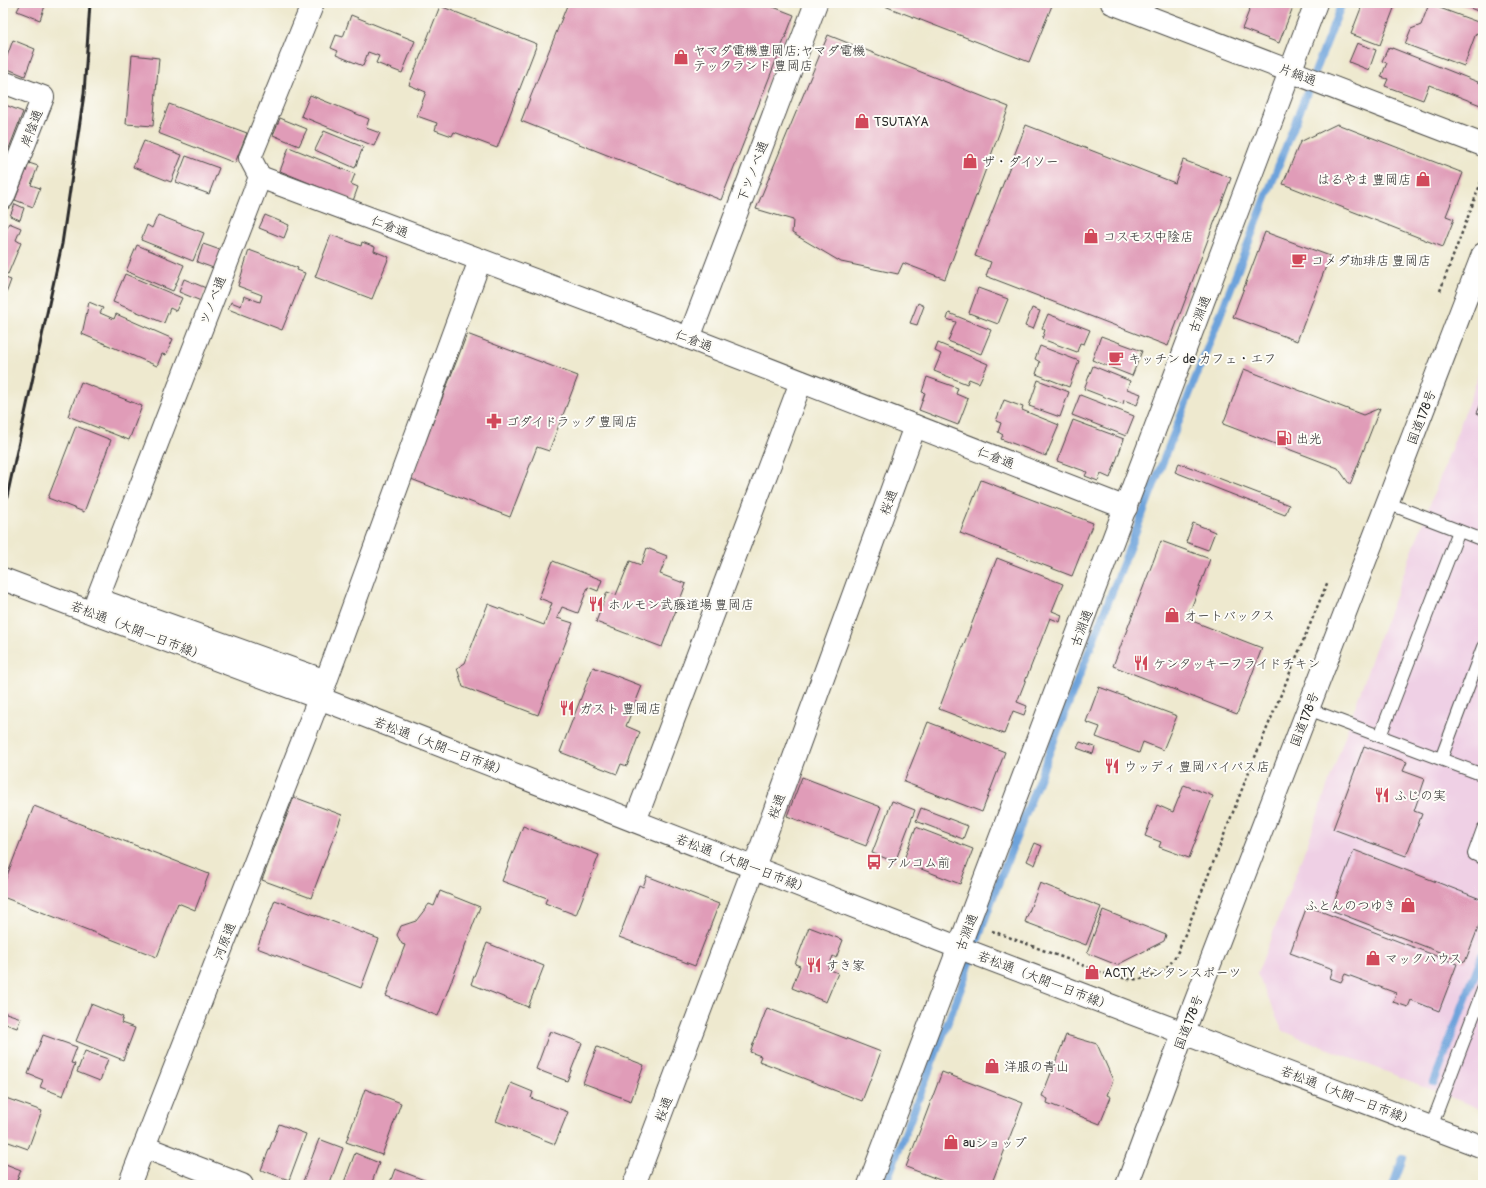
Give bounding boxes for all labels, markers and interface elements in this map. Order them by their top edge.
place label: ヤマダ電機豊岡店;ヤマダ電機 テックランド 豊岡店 [693,43,866,74]
shop icon: ヤマダ電機豊岡店;ヤマダ電機 テックランド 豊岡店 [672,48,690,66]
street label: 片鍋通 [1277,60,1319,89]
street label: 岸陰通 [17,107,46,149]
shop icon: TSUTAYA [853,112,871,130]
place label: TSUTAYA [874,114,929,130]
street label: 下ツノベ通 [734,139,772,204]
shop icon: ザ・ダイソー [961,152,979,170]
place label: ザ・ダイソー [982,154,1059,170]
shop icon: はるやま 豊岡店 [1414,170,1432,188]
place label: はるやま 豊岡店 [1317,172,1411,188]
street label: 仁倉通 [369,212,411,241]
shop icon: コスモス中陰店 [1082,227,1100,245]
place label: コスモス中陰店 [1103,229,1193,245]
cafe icon: コメダ珈琲店 豊岡店 [1290,251,1308,269]
place label: コメダ珈琲店 豊岡店 [1311,253,1431,269]
street label: ツノベ通 [196,274,230,327]
street label: 古淵通 [1185,293,1214,335]
street label: 仁倉通 [673,326,715,355]
cafe icon: キッチン de カフェ・エフ [1107,349,1125,367]
place label: キッチン de カフェ・エフ [1128,351,1277,367]
street label: 国道178号 [1404,388,1440,447]
pharmacy icon: ゴダイドラッグ 豊岡店 [485,412,503,430]
place label: ゴダイドラッグ 豊岡店 [506,414,638,430]
fuel station icon: 出光 [1275,429,1293,447]
place label: 出光 [1296,431,1322,447]
street label: 仁倉通 [975,443,1017,472]
street label: 桜通 [877,487,901,517]
restaurant icon: ホルモン武藤道場 豊岡店 [587,595,605,613]
place label: ホルモン武藤道場 豊岡店 [608,597,754,613]
street label: 若松通（大開一日市線） [68,598,207,664]
shop icon: オートバックス [1163,606,1181,624]
street label: 古淵通 [1067,607,1096,649]
place label: オートバックス [1184,608,1275,624]
restaurant icon: ケンタッキーフライドチキン [1132,654,1150,672]
place label: ケンタッキーフライドチキン [1153,656,1320,672]
street label: 国道178号 [1287,690,1323,749]
restaurant icon: ガスト 豊岡店 [558,699,576,717]
place label: ガスト 豊岡店 [579,701,661,717]
street label: 若松通（大開一日市線） [371,714,510,780]
restaurant icon: ウッディ 豊岡バイパス店 [1103,757,1121,775]
place label: ウッディ 豊岡バイパス店 [1124,759,1270,775]
restaurant icon: ふじの実 [1373,786,1391,804]
place label: ふじの実 [1394,788,1446,804]
street label: 桜通 [765,791,789,821]
street label: 若松通（大開一日市線） [673,831,812,897]
bus stop icon: アルコム前 [865,853,883,871]
place label: アルコム前 [886,855,950,871]
shop icon: ふとんのつゆき [1399,896,1417,914]
place label: ふとんのつゆき [1305,898,1396,914]
street label: 古淵通 [952,911,981,953]
street label: 河原通 [210,920,239,962]
street label: 若松通（大開一日市線） [975,948,1114,1014]
shop icon: マックハウス [1364,949,1382,967]
place label: マックハウス [1385,951,1462,967]
restaurant icon: すき家 [805,956,823,974]
place label: すき家 [826,958,865,974]
shop icon: ACTY ゼンタンスポーツ [1083,963,1101,981]
place label: ACTY ゼンタンスポーツ [1104,965,1241,981]
street label: 国道178号 [1171,993,1207,1052]
shop icon: 洋服の青山 [983,1057,1001,1075]
place label: 洋服の青山 [1004,1059,1069,1075]
street label: 若松通（大開一日市線） [1278,1063,1417,1129]
street label: 桜通 [652,1094,676,1124]
shop icon: auショップ [942,1133,960,1151]
place label: auショップ [963,1135,1027,1151]

